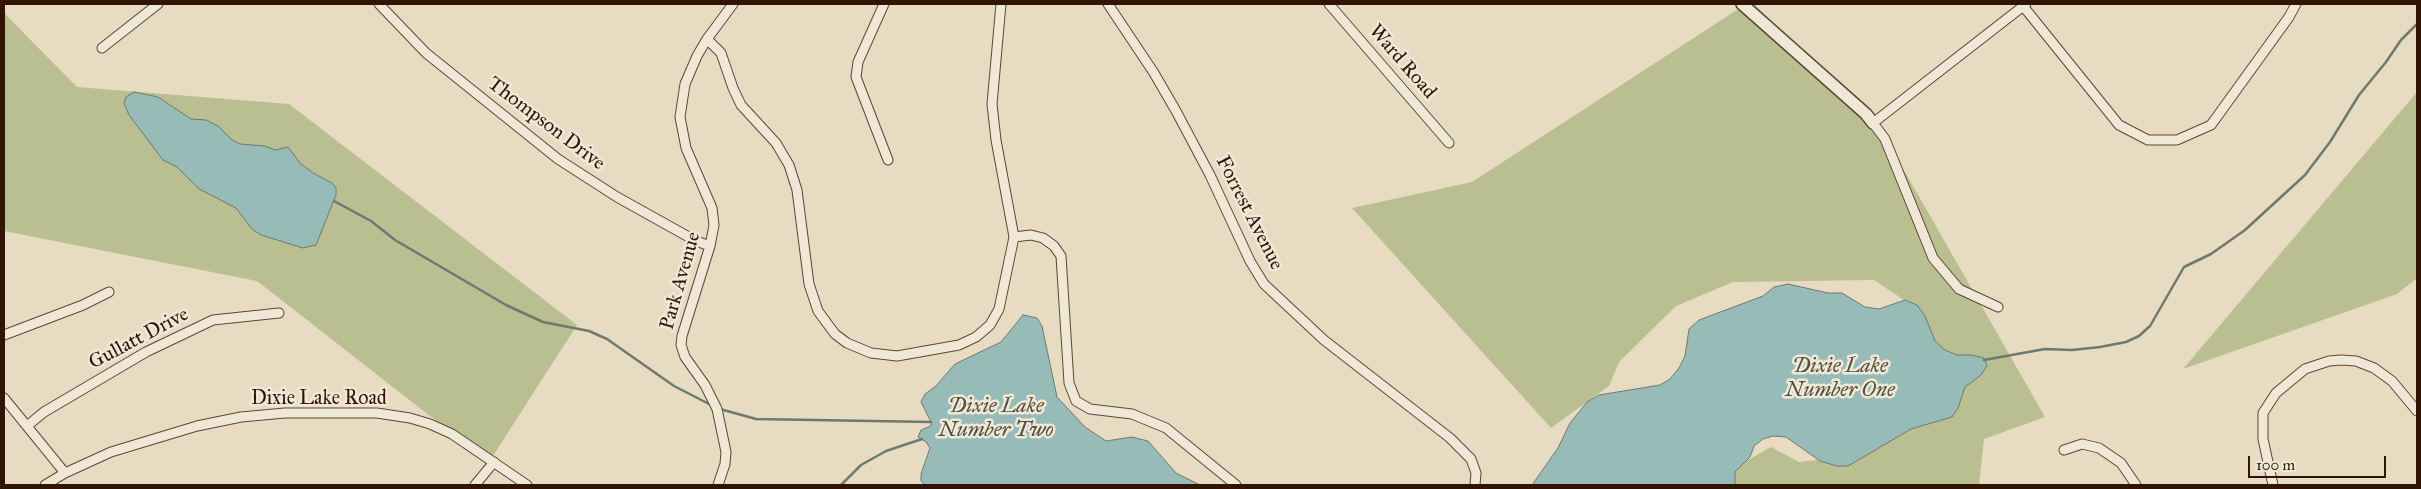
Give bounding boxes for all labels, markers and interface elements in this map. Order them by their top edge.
street label: Ward Road [1363,20,1441,104]
street label: Thompson Drive [483,72,609,176]
street label: Forrest Avenue [1210,152,1288,274]
street label: Park Avenue [656,229,706,333]
street label: Gullatt Drive [85,303,193,375]
water label: Dixie Lake Number One [1785,354,1895,404]
street label: Dixie Lake Road [251,387,387,411]
water label: Dixie Lake Number Two [938,394,1054,444]
scale bar [2251,446,2388,478]
text: 100 m [2256,456,2295,474]

